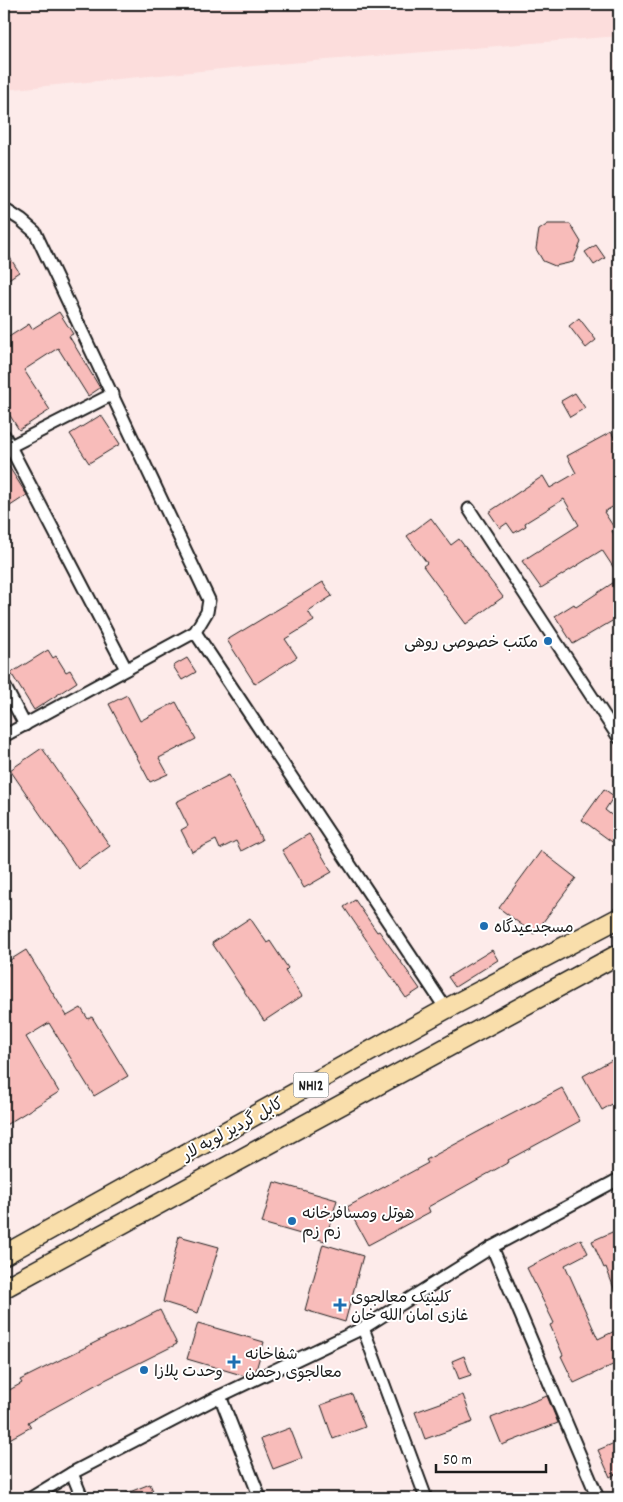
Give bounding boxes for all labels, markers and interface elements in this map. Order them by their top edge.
place label: مکتب خصوصی روهی [404,632,538,655]
marker: مکتب خصوصی روهی [542,635,554,647]
place label: مسجدعیدگاه [494,917,574,940]
marker: مسجدعیدگاه [478,920,490,932]
road number: NH12 [294,1072,328,1098]
street label: کابل گردیز لویه لار [177,1093,288,1168]
place label: هوتل ومسافرخانه زم زم [302,1203,415,1244]
marker: هوتل ومسافرخانه زم زم [286,1215,298,1227]
place label: کلینیک معالجوی غازی امان الله خان [351,1287,469,1328]
marker: کلینیک معالجوی غازی امان الله خان [333,1298,347,1312]
place label: شفاخانه معالجوی رحمن [245,1344,342,1385]
marker: شفاخانه معالجوی رحمن [227,1355,241,1369]
place label: وحدت پلازا [154,1361,223,1384]
marker: وحدت پلازا [138,1364,150,1376]
scale bar [436,1442,546,1474]
text: 50 m [443,1450,472,1472]

